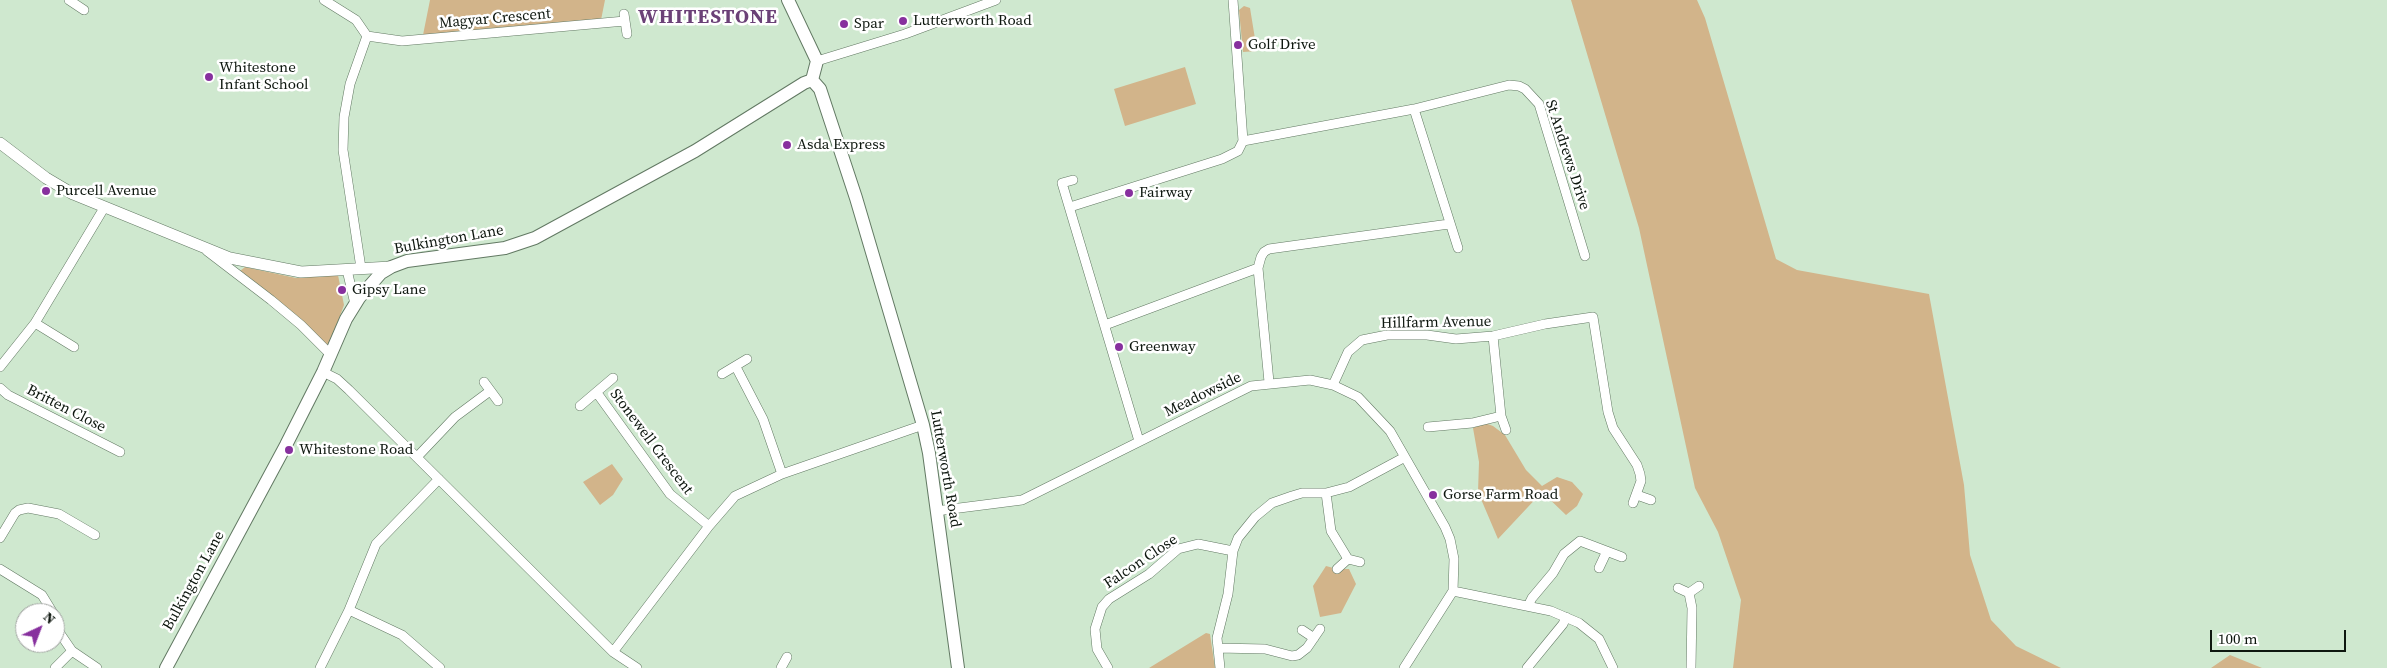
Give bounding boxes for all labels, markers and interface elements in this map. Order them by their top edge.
street label: Magyar Crescent [438,5,552,33]
district label: WHITESTONE [637,6,779,30]
place label: Lutterworth Road [913,12,1032,30]
place label: Spar [854,15,884,33]
marker: Lutterworth Road [897,15,909,27]
marker: Spar [838,18,850,30]
place label: Golf Drive [1248,36,1316,54]
marker: Golf Drive [1232,39,1244,51]
place label: Whitestone Infant School [219,59,309,94]
marker: Whitestone Infant School [203,71,215,83]
street label: St Andrews Drive [1541,98,1593,212]
place label: Asda Express [797,136,885,154]
marker: Asda Express [781,139,793,151]
place label: Purcell Avenue [56,182,156,200]
place label: Fairway [1139,184,1192,202]
marker: Purcell Avenue [40,185,52,197]
marker: Fairway [1123,187,1135,199]
street label: Bulkington Lane [393,222,505,258]
place label: Gipsy Lane [352,281,426,299]
marker: Gipsy Lane [336,284,348,296]
street label: Hillfarm Avenue [1381,313,1491,333]
place label: Greenway [1129,338,1196,356]
marker: Greenway [1113,341,1125,353]
street label: Meadowside [1162,369,1244,421]
street label: Britten Close [23,381,109,437]
street label: Stonewell Crescent [606,386,696,498]
street label: Lutterworth Road [926,409,964,529]
place label: Whitestone Road [299,441,413,459]
marker: Whitestone Road [283,444,295,456]
place label: Gorse Farm Road [1443,486,1558,504]
marker: Gorse Farm Road [1427,489,1439,501]
street label: Bulkington Lane [159,528,229,634]
street label: Falcon Close [1101,531,1181,593]
north arrow [15,603,65,653]
text: N [39,607,60,629]
scale bar [2212,620,2348,652]
text: 100 m [2218,628,2258,649]

